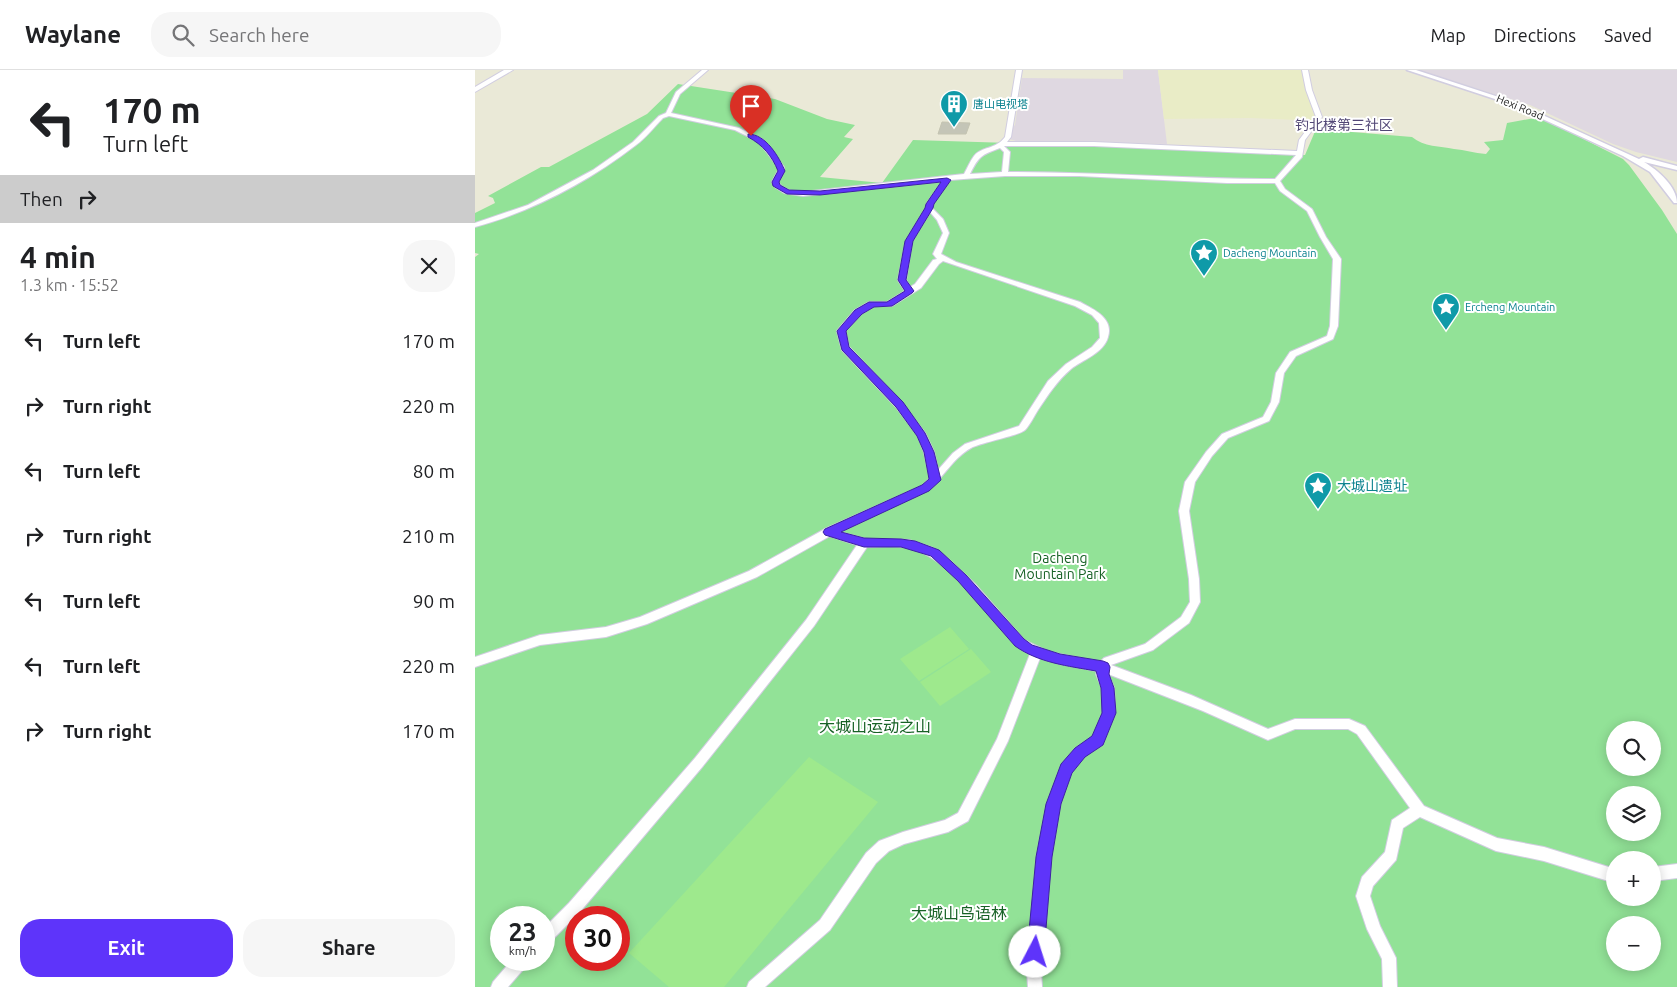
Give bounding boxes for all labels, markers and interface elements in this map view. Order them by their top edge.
search box [151,12,501,57]
text: Waylane [25,21,121,48]
icon: search [169,21,197,49]
text: Search here [209,24,309,46]
text: Map [1430,25,1466,45]
text: Directions [1494,25,1576,45]
text: Saved [1604,25,1652,45]
pin [730,85,772,136]
building icon: 唐山电视塔 [939,89,969,128]
icon: left [20,90,85,155]
text: 170 m [103,90,201,130]
icon: arrive [737,92,765,120]
street label: Hexi Road [1495,92,1545,122]
place label: 唐山电视塔 [973,98,1028,110]
district label: 钓北楼第三社区 [1295,117,1393,133]
text: Turn left [103,131,188,156]
icon: right [73,185,101,213]
text: Then [20,188,63,210]
place icon: Dacheng Mountain [1189,238,1219,277]
text: 4 min [20,240,96,274]
button: close [403,240,455,292]
place label: Dacheng Mountain [1223,247,1316,259]
text: 1.3 km · 15:52 [20,276,119,294]
place icon: Ercheng Mountain [1431,292,1461,331]
place label: Ercheng Mountain [1465,301,1555,313]
icon: left [20,327,48,355]
text: Turn left [63,330,141,352]
text: 170 m [402,330,455,352]
icon: right [20,392,48,420]
text: Turn right [63,395,151,417]
text: 220 m [402,395,455,417]
icon: left [20,457,48,485]
text: Turn left [63,460,141,482]
text: 80 m [413,460,455,482]
place icon: 大城山遗址 [1303,471,1333,510]
place label: 大城山遗址 [1337,478,1407,494]
icon: right [20,522,48,550]
text: Turn right [63,525,151,547]
text: 210 m [402,525,455,547]
park label: Dacheng Mountain Park [1014,550,1106,582]
icon: left [20,587,48,615]
text: Turn left [63,590,141,612]
text: 90 m [413,590,455,612]
icon: left [20,652,48,680]
text: Turn left [63,655,141,677]
text: 220 m [402,655,455,677]
icon: right [20,717,48,745]
park label: 大城山运动之山 [819,717,931,735]
text: Turn right [63,720,151,742]
text: 170 m [402,720,455,742]
map controls [1606,721,1661,971]
button: search [1606,721,1661,776]
button: layers [1606,786,1661,841]
button: + [1606,851,1661,906]
park label: 大城山鸟语林 [911,904,1007,922]
speed limit sign: 30 [565,906,630,971]
button: − [1606,916,1661,971]
text: 23 [508,918,537,946]
button: Exit [20,919,233,977]
button: Share [243,919,455,977]
position arrow [1008,925,1060,977]
text: km/h [509,944,536,957]

